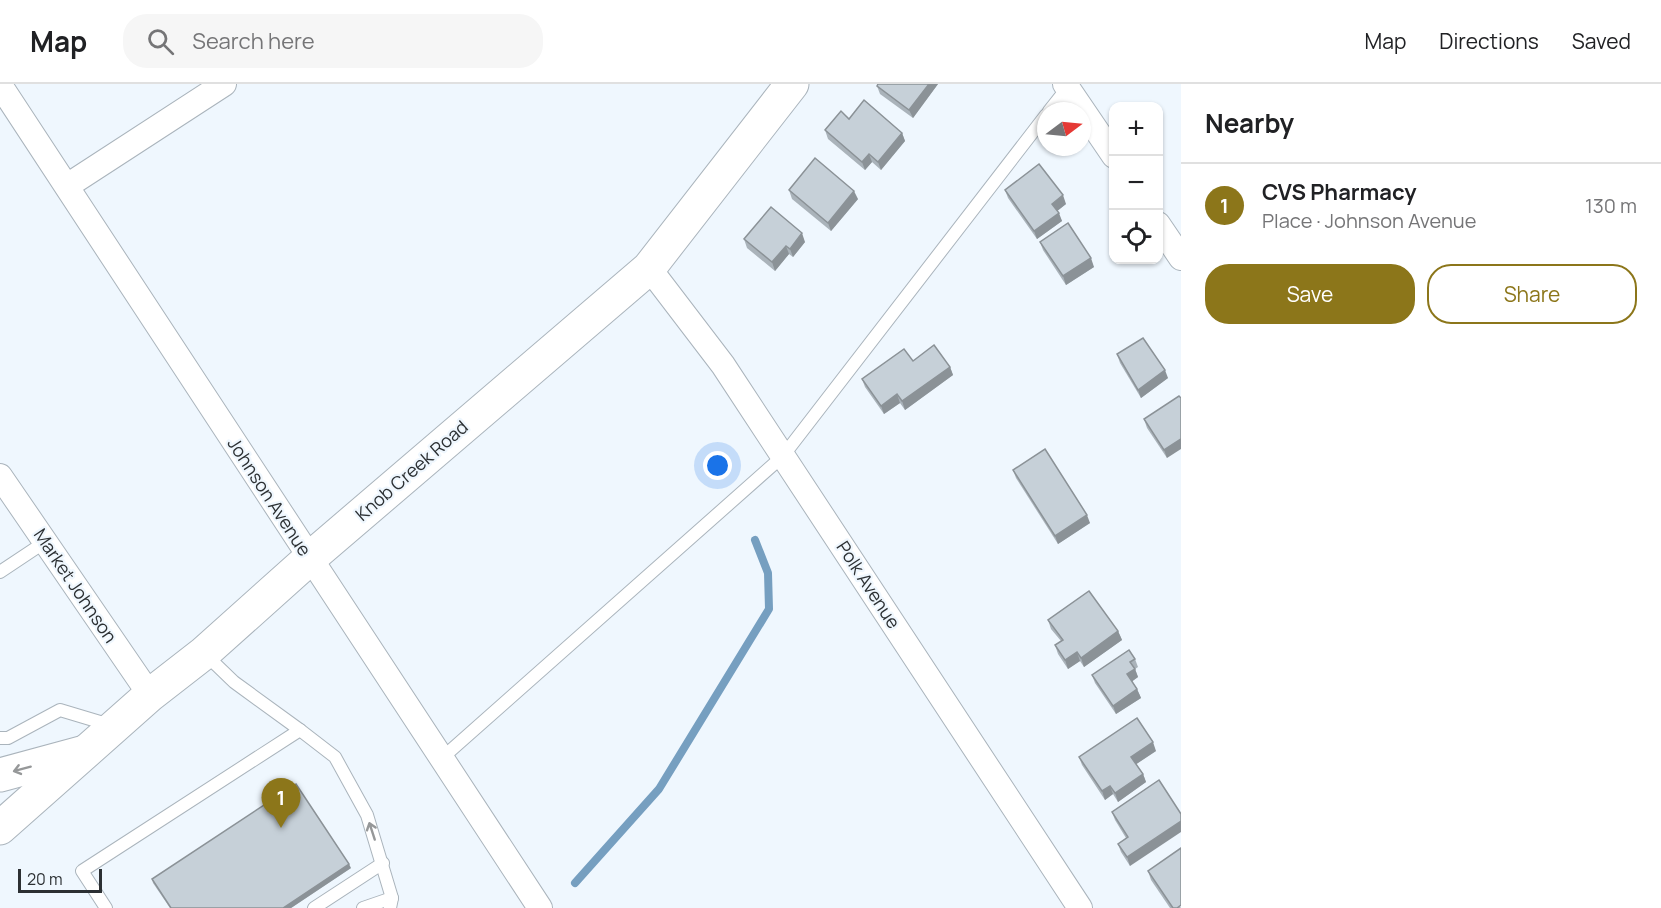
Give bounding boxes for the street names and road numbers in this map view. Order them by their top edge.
street label: Knob Creek Road [350,415,473,526]
street label: Johnson Avenue [223,433,317,560]
street label: Market Johnson [29,524,123,647]
street label: Polk Avenue [832,536,906,633]

